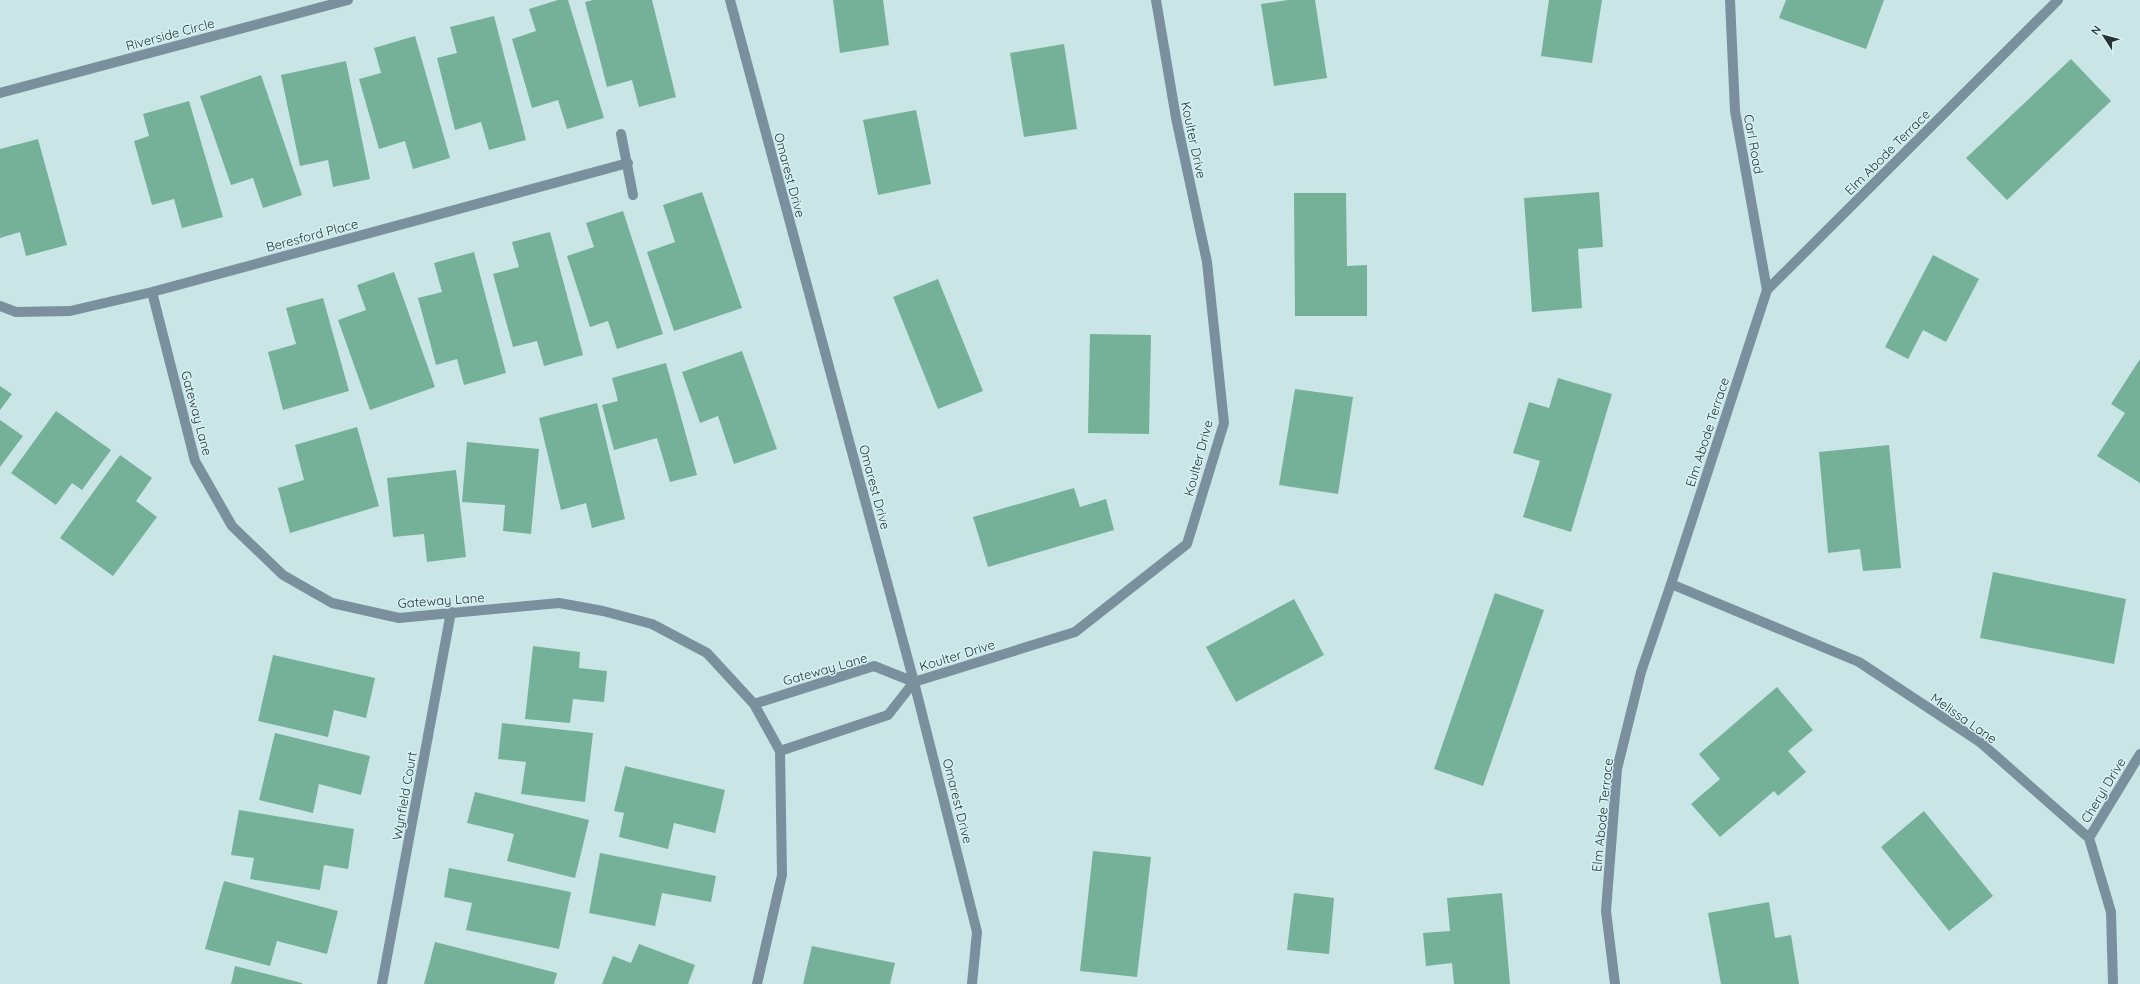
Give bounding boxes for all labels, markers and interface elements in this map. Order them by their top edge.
street label: Riverside Circle [124,14,216,54]
north arrow [2084,16,2124,56]
text: N [2088,23,2104,38]
street label: Koulter Drive [1178,100,1210,180]
street label: Elm Abode Terrace [1841,106,1933,198]
street label: Carl Road [1741,113,1767,175]
street label: Omarest Drive [771,131,809,219]
street label: Beresford Place [264,215,360,255]
street label: Gateway Lane [178,369,216,457]
street label: Elm Abode Terrace [1682,375,1732,489]
street label: Koulter Drive [1180,418,1216,498]
street label: Omarest Drive [856,443,894,531]
street label: Gateway Lane [397,589,485,611]
street label: Koulter Drive [917,636,997,674]
street label: Gateway Lane [781,649,869,689]
street label: Melissa Lane [1928,689,2000,747]
street label: Wynfield Court [388,750,420,842]
street label: Cheryl Drive [2077,754,2129,826]
street label: Omarest Drive [940,757,976,845]
street label: Elm Abode Terrace [1588,757,1616,873]

